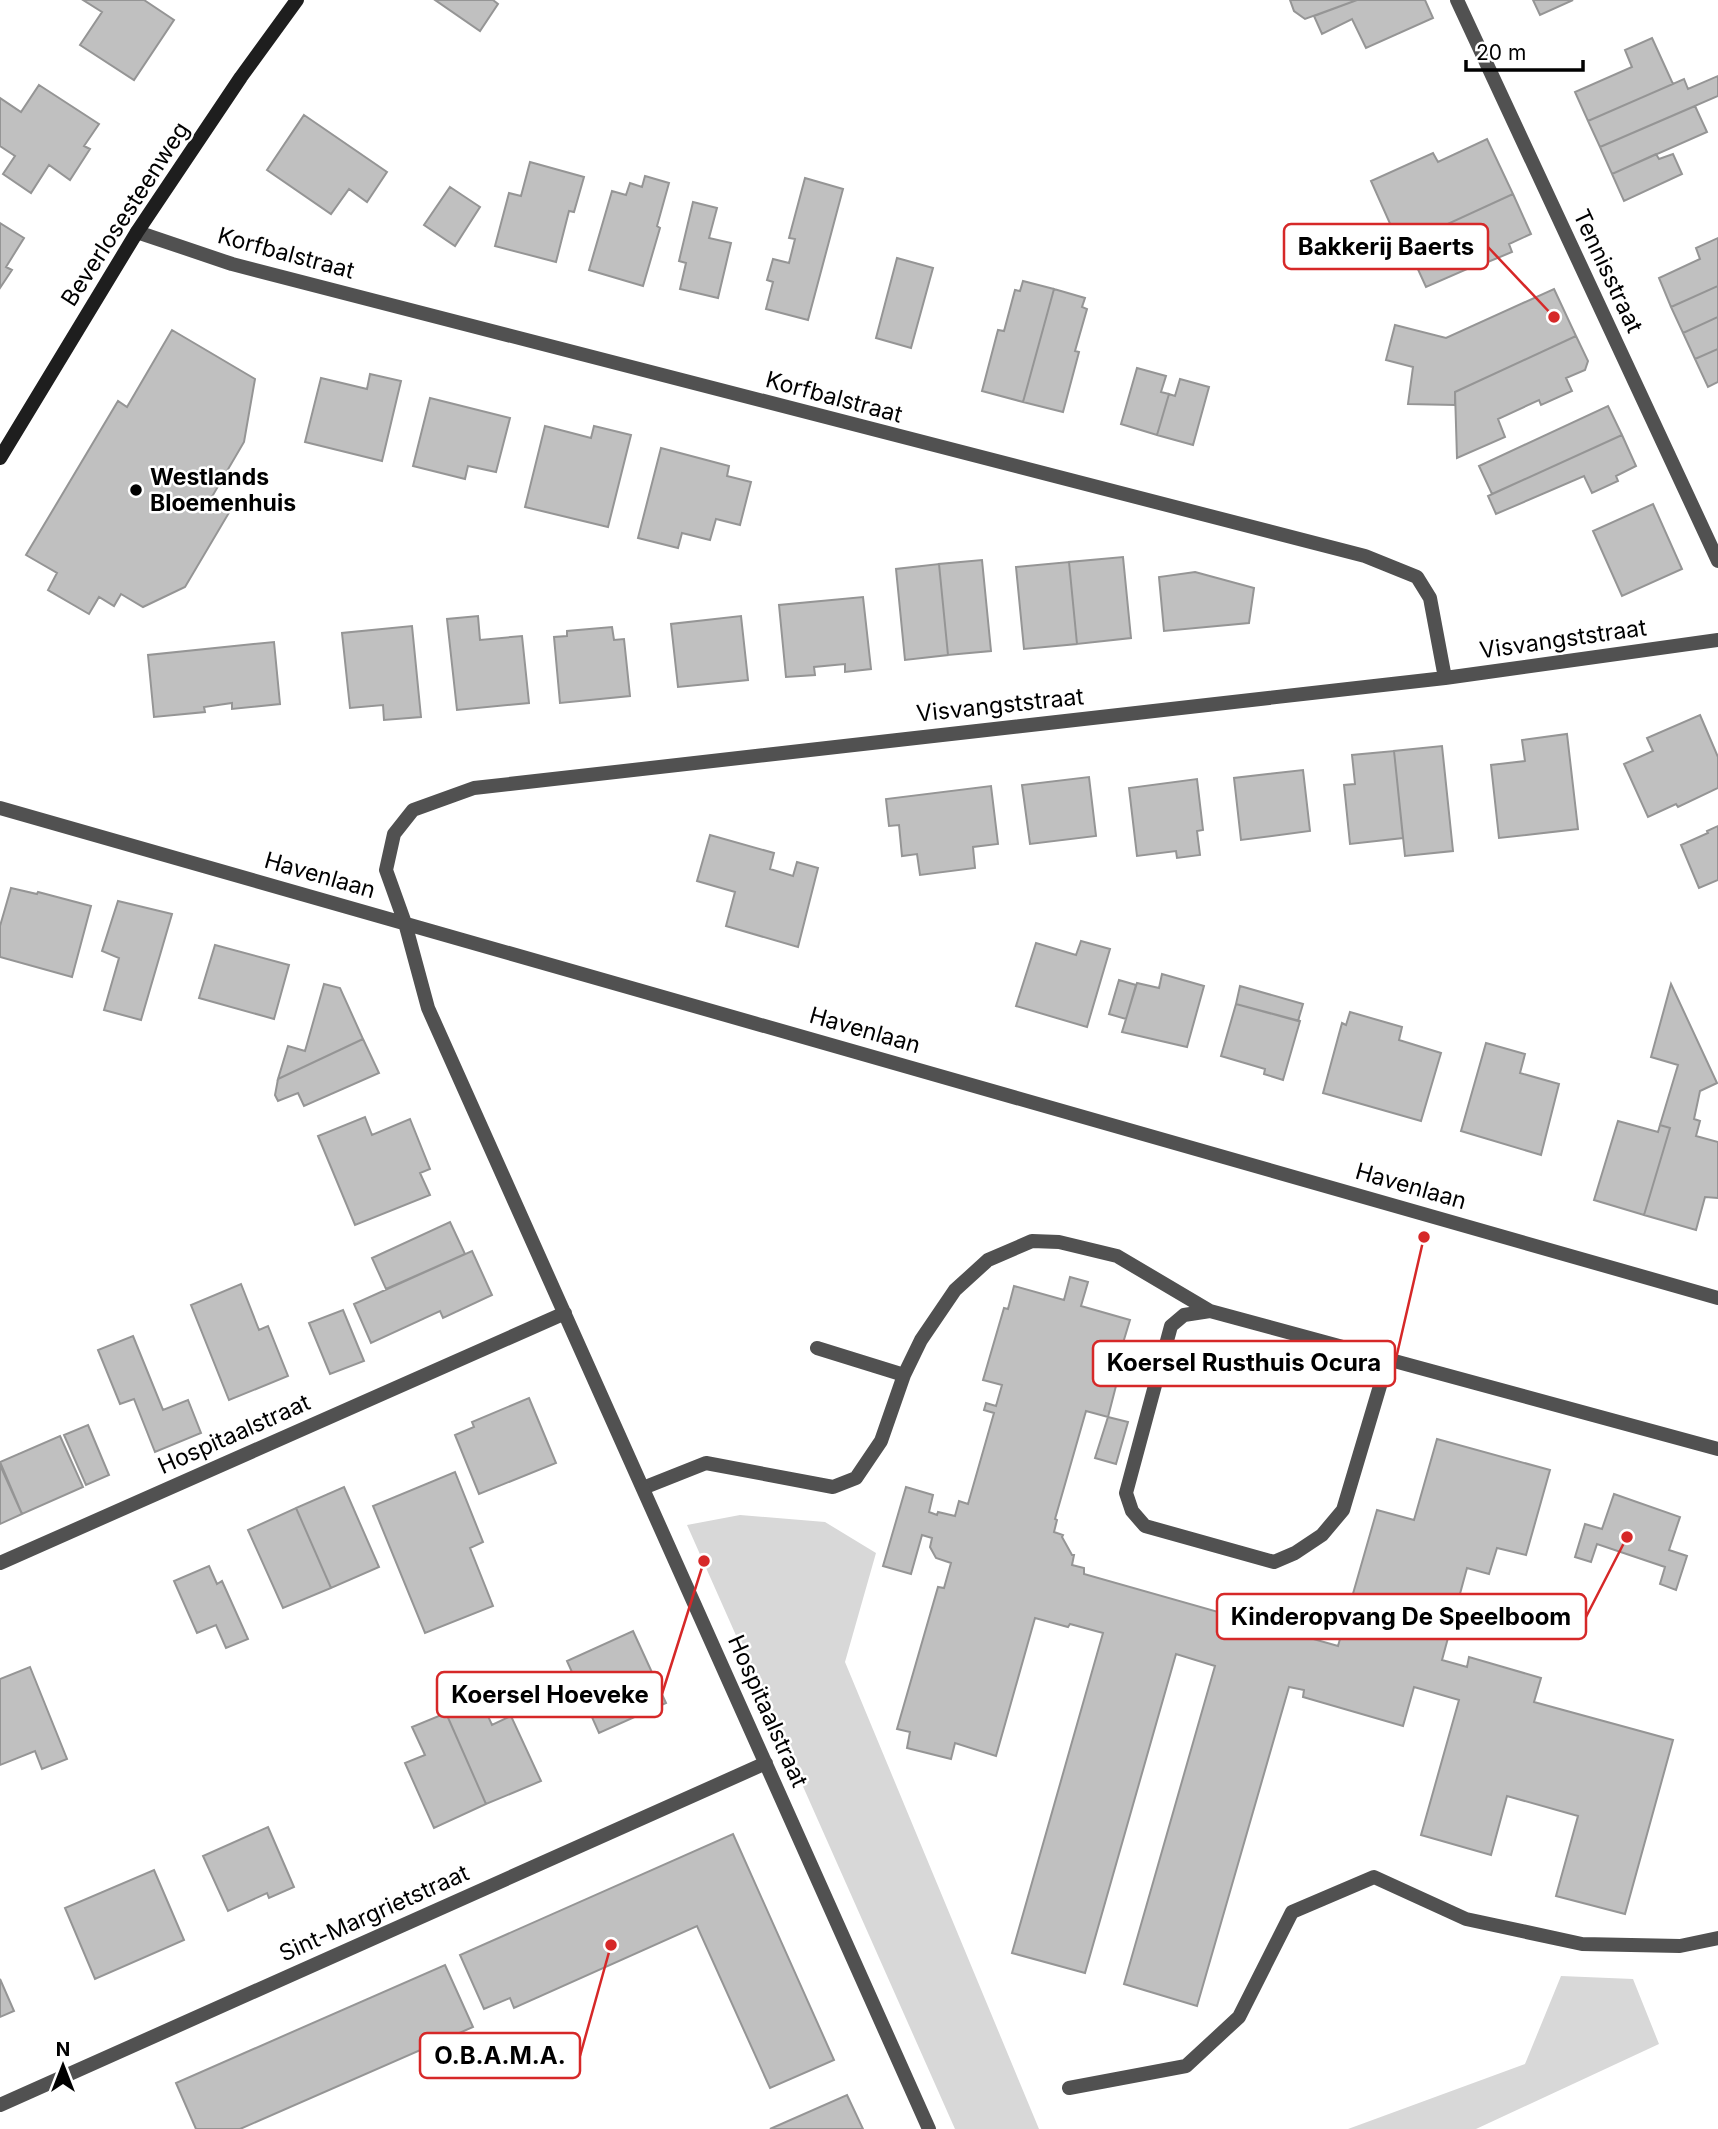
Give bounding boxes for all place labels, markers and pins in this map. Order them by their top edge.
callout: Bakkerij Baerts [1284,224,1488,269]
place label: Westlands Bloemenhuis [150,463,296,517]
marker: Westlands Bloemenhuis [128,482,144,498]
callout: Koersel Rusthuis Ocura [1093,1341,1395,1386]
callout: Kinderopvang De Speelboom [1217,1594,1586,1639]
callout: Koersel Hoeveke [437,1672,662,1717]
callout: O.B.A.M.A. [420,2033,580,2078]

